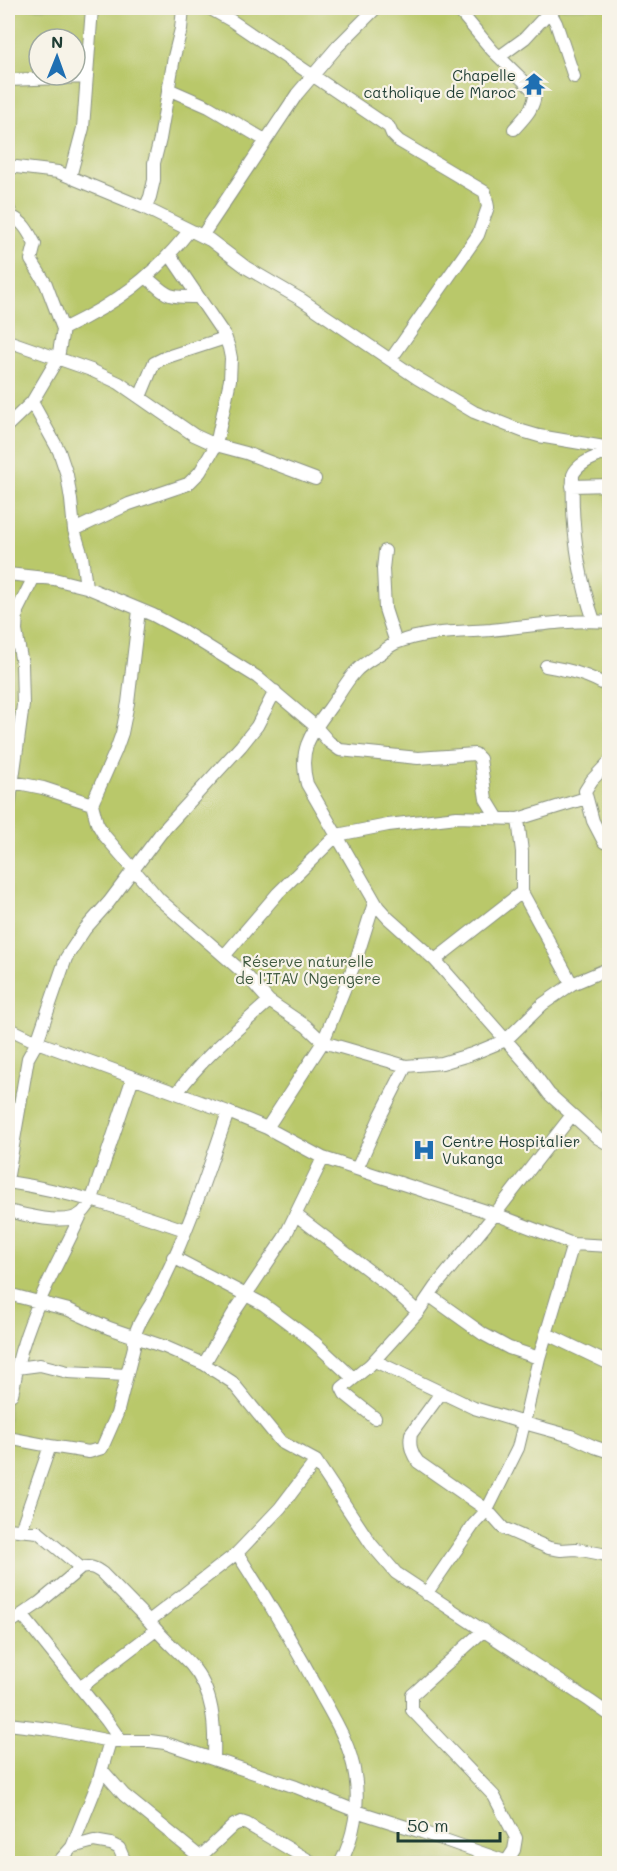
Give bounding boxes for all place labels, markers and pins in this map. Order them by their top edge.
place label: Chapelle catholique de Maroc [363,65,516,102]
temple icon: Chapelle catholique de Maroc [521,71,547,97]
place label: Centre Hospitalier Vukanga [442,1131,580,1168]
hospital icon: Centre Hospitalier Vukanga [411,1137,437,1163]

